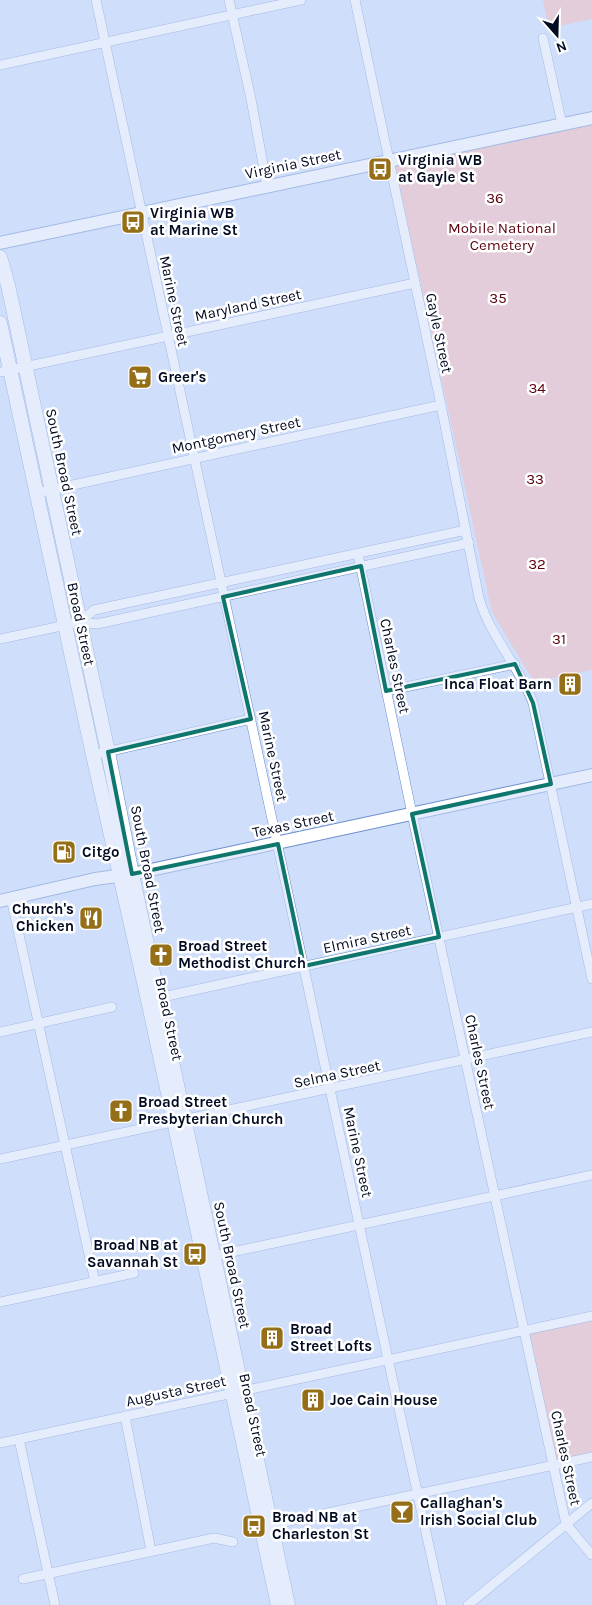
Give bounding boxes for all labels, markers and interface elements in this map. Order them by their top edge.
north arrow [532,10,582,60]
text: N [554,37,569,56]
street label: Virginia Street [243,145,343,183]
place label: Virginia WB at Gayle St [398,151,482,186]
bus stop icon: Virginia WB at Gayle St [367,156,393,182]
park label: 36 [486,189,504,207]
place label: Virginia WB at Marine St [150,204,238,239]
bus stop icon: Virginia WB at Marine St [120,209,146,235]
park label: Mobile National Cemetery [448,219,556,254]
street label: Marine Street [156,254,192,348]
street label: Maryland Street [193,285,303,325]
park label: 35 [489,289,507,307]
street label: Gayle Street [422,291,456,375]
supermarket icon: Greer's [127,364,153,390]
place label: Greer's [158,368,207,386]
park label: 34 [528,379,546,397]
street label: South Broad Street [42,407,86,538]
street label: Montgomery Street [170,412,302,457]
park label: 33 [526,470,544,488]
park label: 32 [528,555,546,573]
street label: Broad Street [63,581,99,668]
street label: Charles Street [376,617,414,715]
park label: 31 [552,630,566,648]
building icon: Inca Float Barn [557,671,583,697]
place label: Inca Float Barn [444,675,552,693]
street label: Marine Street [255,709,291,803]
street label: South Broad Street [127,804,169,935]
street label: Texas Street [251,807,336,841]
fuel station icon: Citgo [51,839,77,865]
place label: Citgo [82,843,120,861]
place label: Church's Chicken [12,900,74,935]
restaurant icon: Church's Chicken [78,905,104,931]
street label: Elmira Street [321,921,413,957]
place label: Broad Street Methodist Church [178,937,306,972]
church icon: Broad Street Methodist Church [148,942,174,968]
street label: Broad Street [151,976,187,1063]
street label: Charles Street [461,1013,499,1111]
street label: Selma Street [292,1056,382,1092]
place label: Broad Street Presbyterian Church [138,1093,283,1128]
church icon: Broad Street Presbyterian Church [108,1098,134,1124]
street label: Marine Street [340,1105,376,1199]
street label: South Broad Street [210,1200,254,1331]
place label: Broad NB at Savannah St [87,1236,178,1271]
bus stop icon: Broad NB at Savannah St [182,1241,208,1267]
place label: Broad Street Lofts [290,1320,372,1355]
building icon: Broad Street Lofts [259,1325,285,1351]
street label: Augusta Street [124,1372,228,1410]
street label: Broad Street [235,1372,271,1459]
building icon: Joe Cain House [300,1387,326,1413]
place label: Joe Cain House [330,1391,438,1409]
street label: Charles Street [547,1409,585,1507]
place label: Callaghan's Irish Social Club [420,1494,537,1529]
bar icon: Callaghan's Irish Social Club [389,1499,415,1525]
place label: Broad NB at Charleston St [272,1508,369,1543]
bus stop icon: Broad NB at Charleston St [241,1513,267,1539]

